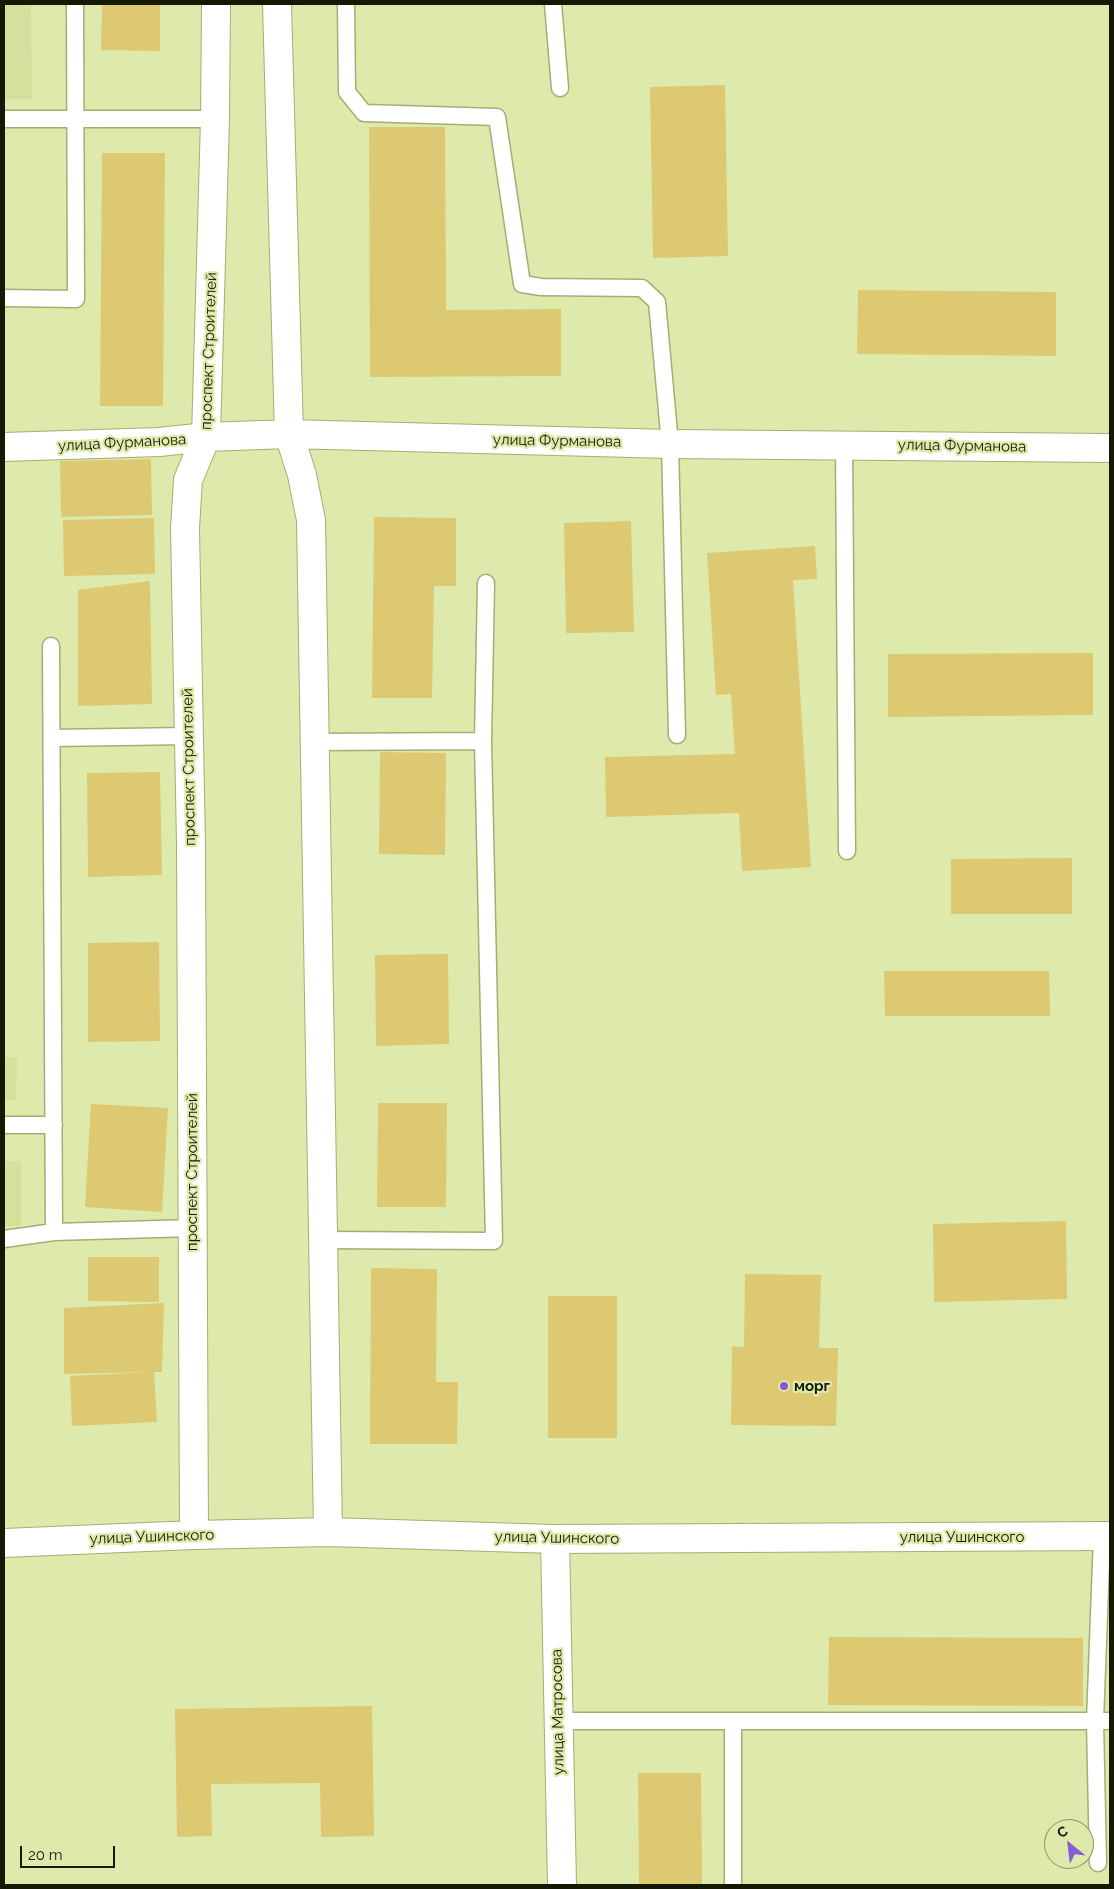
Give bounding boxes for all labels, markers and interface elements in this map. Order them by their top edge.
street label: проспект Строителей [197,272,221,430]
street label: улица Фурманова [57,431,187,455]
street label: улица Фурманова [493,431,621,451]
street label: улица Фурманова [898,436,1026,456]
street label: проспект Строителей [179,688,199,846]
street label: проспект Строителей [183,1093,201,1251]
place label: морг [794,1377,830,1395]
marker: морг [778,1380,790,1392]
street label: улица Ушинского [89,1526,215,1548]
street label: улица Ушинского [495,1528,619,1548]
street label: улица Ушинского [900,1528,1024,1546]
street label: улица Матросова [548,1649,568,1775]
north arrow [1044,1819,1094,1869]
text: С [1054,1822,1070,1841]
scale bar [22,1836,118,1868]
text: 20 m [28,1846,63,1864]

